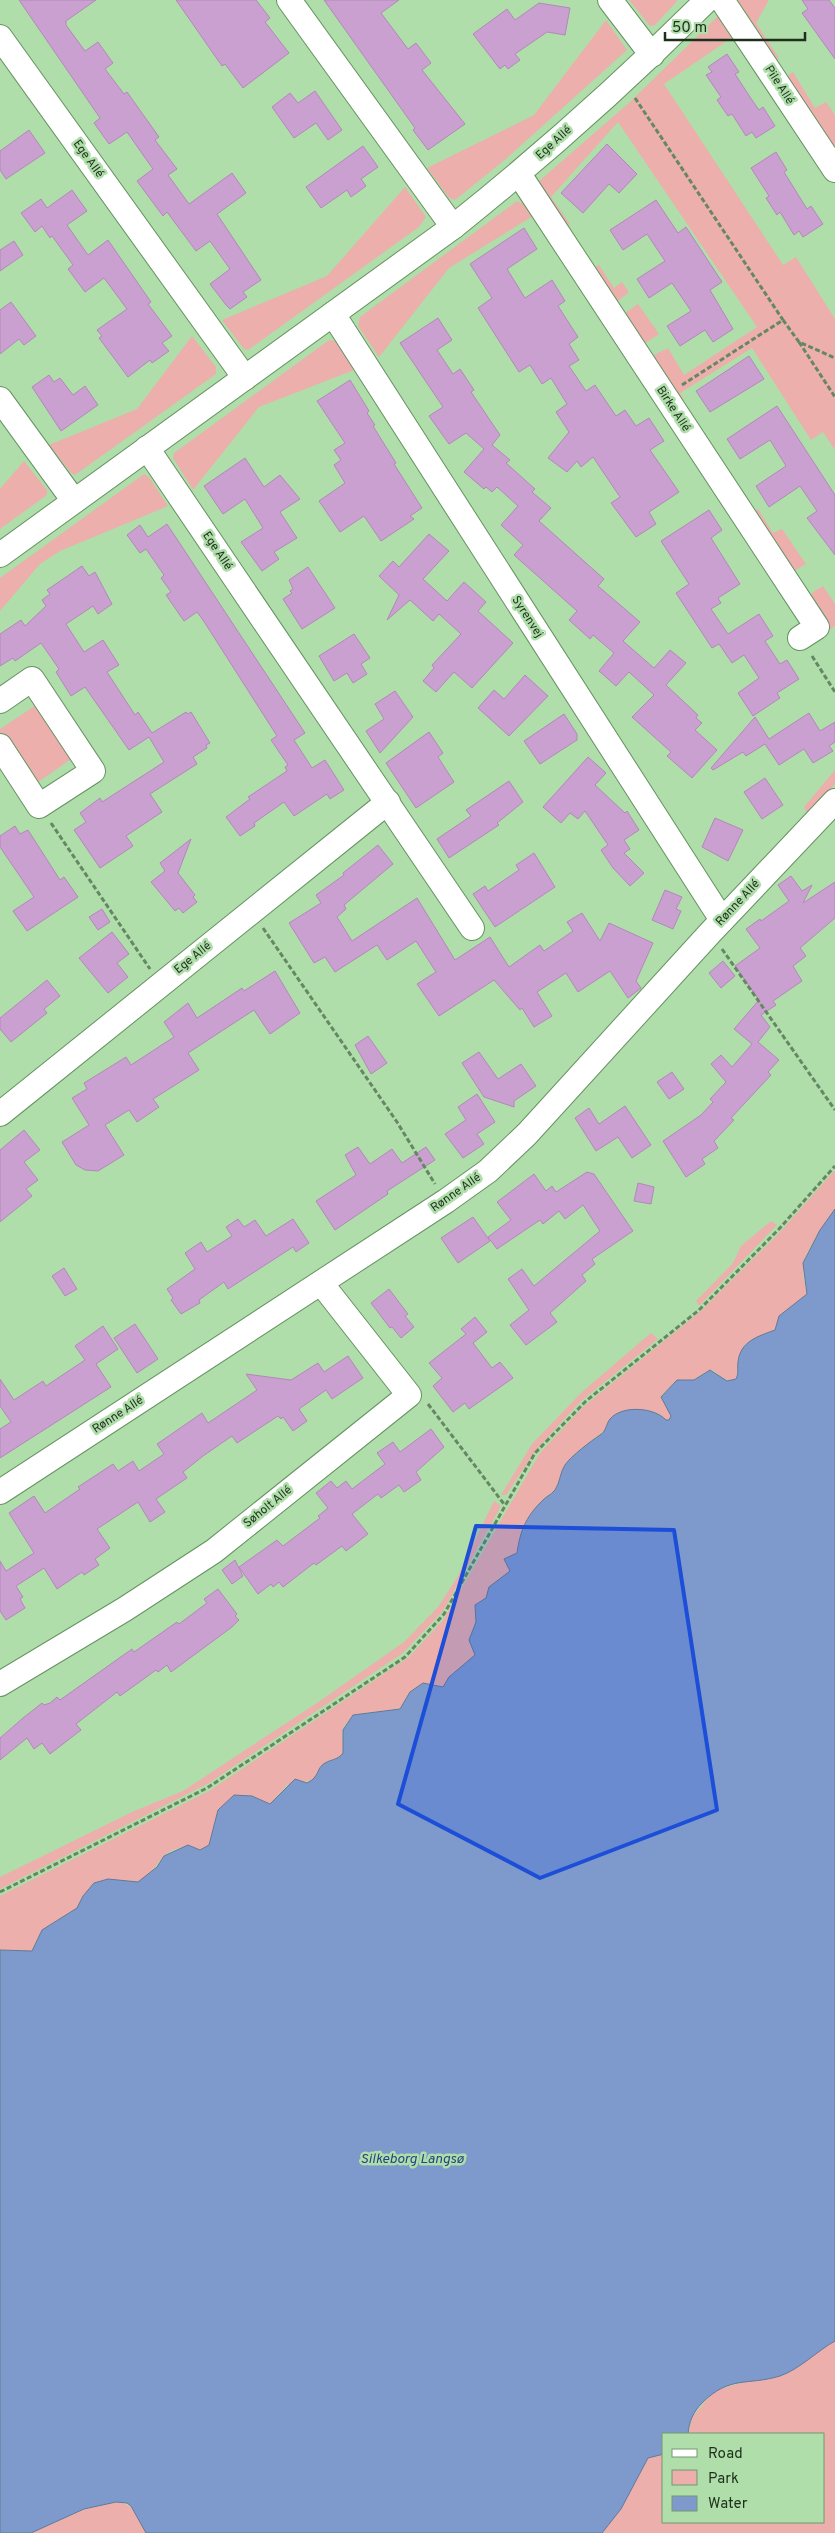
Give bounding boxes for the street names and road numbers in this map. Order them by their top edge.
street label: Pile Allé [760,62,798,108]
street label: Ege Allé [533,123,575,163]
street label: Ege Allé [69,137,107,181]
street label: Birke Allé [652,383,694,435]
street label: Ege Allé [198,529,236,573]
street label: Syrenvej [508,593,546,641]
street label: Rønne Allé [712,876,764,930]
street label: Ege Allé [171,938,215,978]
street label: Rønne Allé [428,1170,484,1216]
street label: Rønne Allé [89,1393,147,1437]
street label: Søholt Allé [240,1482,296,1532]

